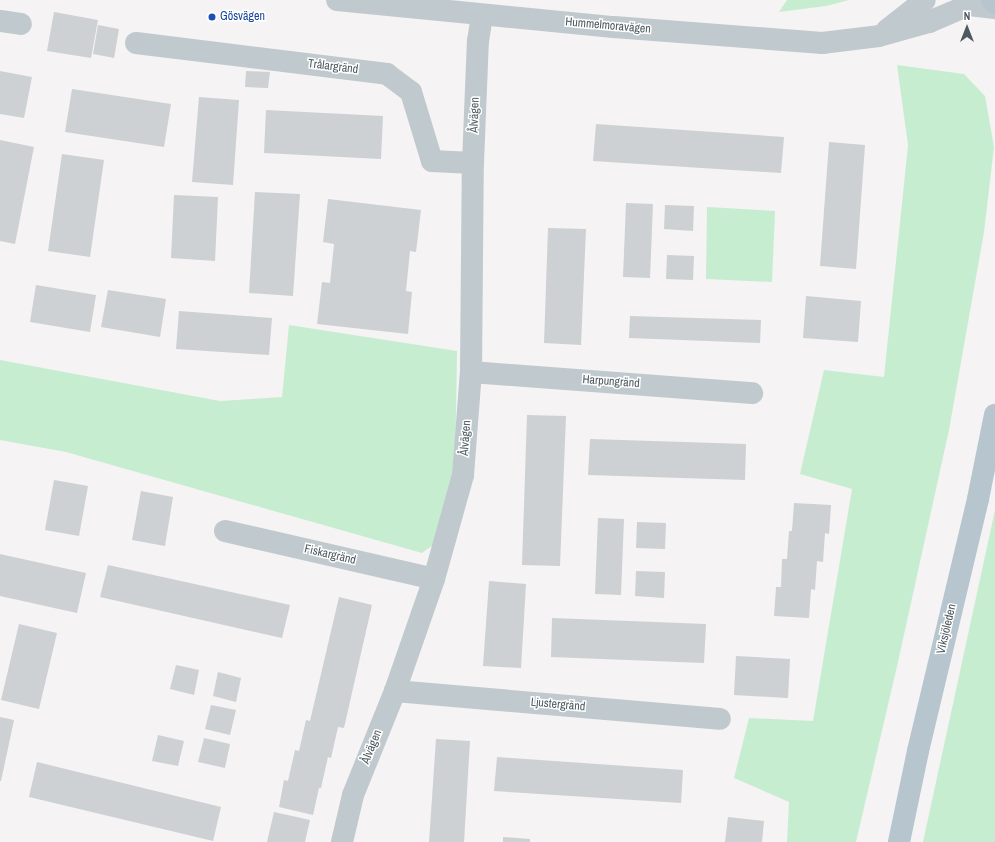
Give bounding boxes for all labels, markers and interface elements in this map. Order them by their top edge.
north arrow [947,8,987,48]
text: N [964,9,970,23]
place label: Gösvägen [220,10,265,24]
marker: Gösvägen [207,12,217,22]
street label: Hummelmoravägen [565,15,651,37]
street label: Trålargränd [307,57,359,77]
street label: Ålvägen [467,97,483,133]
street label: Harpungränd [582,373,640,391]
street label: Ålvägen [458,420,474,456]
street label: Fiskargränd [303,542,357,568]
street label: Viksjöleden [934,603,960,655]
street label: Ljustergränd [530,695,586,715]
street label: Ålvägen [359,728,385,766]

